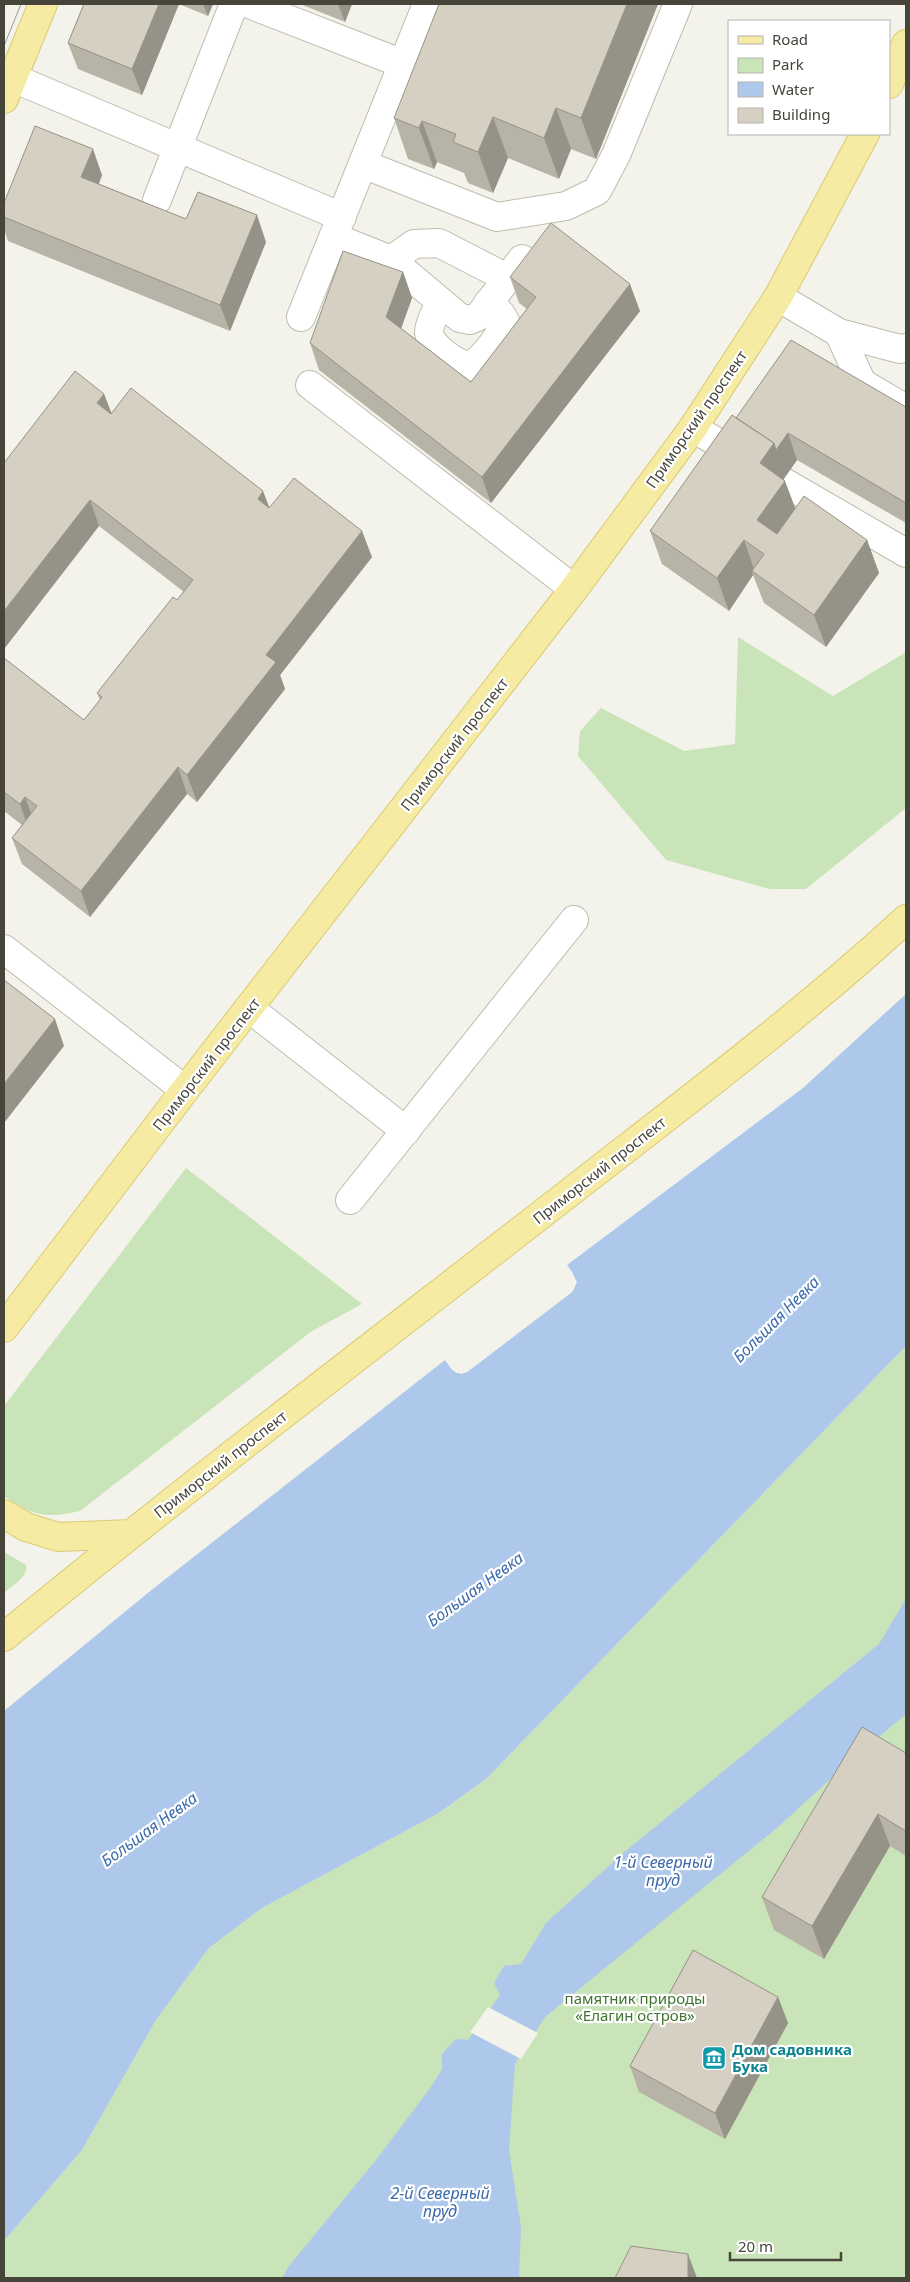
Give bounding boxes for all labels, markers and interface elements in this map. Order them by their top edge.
legend [728,20,890,135]
text: Road [772,29,808,49]
text: Park [772,54,804,74]
text: Water [772,79,814,99]
text: Building [772,104,830,124]
street label: Приморский проспект [641,346,751,492]
street label: Приморский проспект [396,673,512,815]
street label: Приморский проспект [148,993,264,1135]
street label: Приморский проспект [528,1112,670,1228]
water label: Большая Невка [728,1271,824,1367]
street label: Приморский проспект [149,1406,291,1522]
water label: Большая Невка [423,1547,527,1631]
water label: Большая Невка [97,1787,201,1871]
water label: 1-й Северный пруд [613,1851,713,1891]
park label: памятник природы «Елагин остров» [565,1988,705,2025]
place label: Дом садовника Бука [732,2039,852,2076]
museum icon: Дом садовника Бука [701,2045,727,2071]
water label: 2-й Северный пруд [390,2182,490,2222]
scale bar [730,2230,841,2262]
text: 20 m [738,2236,773,2256]

